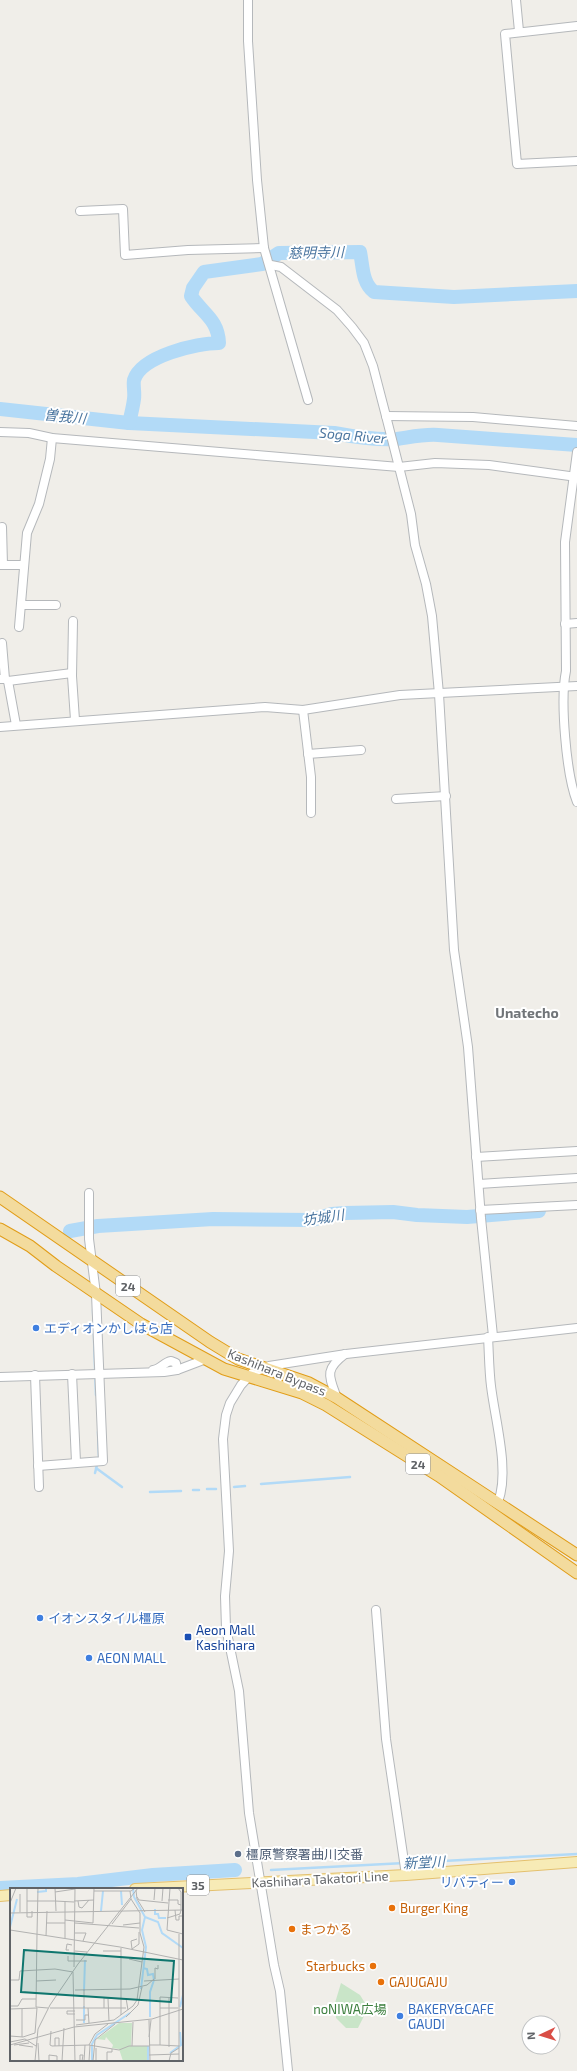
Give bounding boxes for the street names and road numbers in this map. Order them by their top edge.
road number: 24 [116,1276,140,1296]
street label: Kashihara Bypass [225,1345,329,1399]
road number: 24 [406,1454,430,1474]
street label: Kashihara Takatori Line [251,1867,389,1891]
road number: 35 [187,1875,209,1895]

